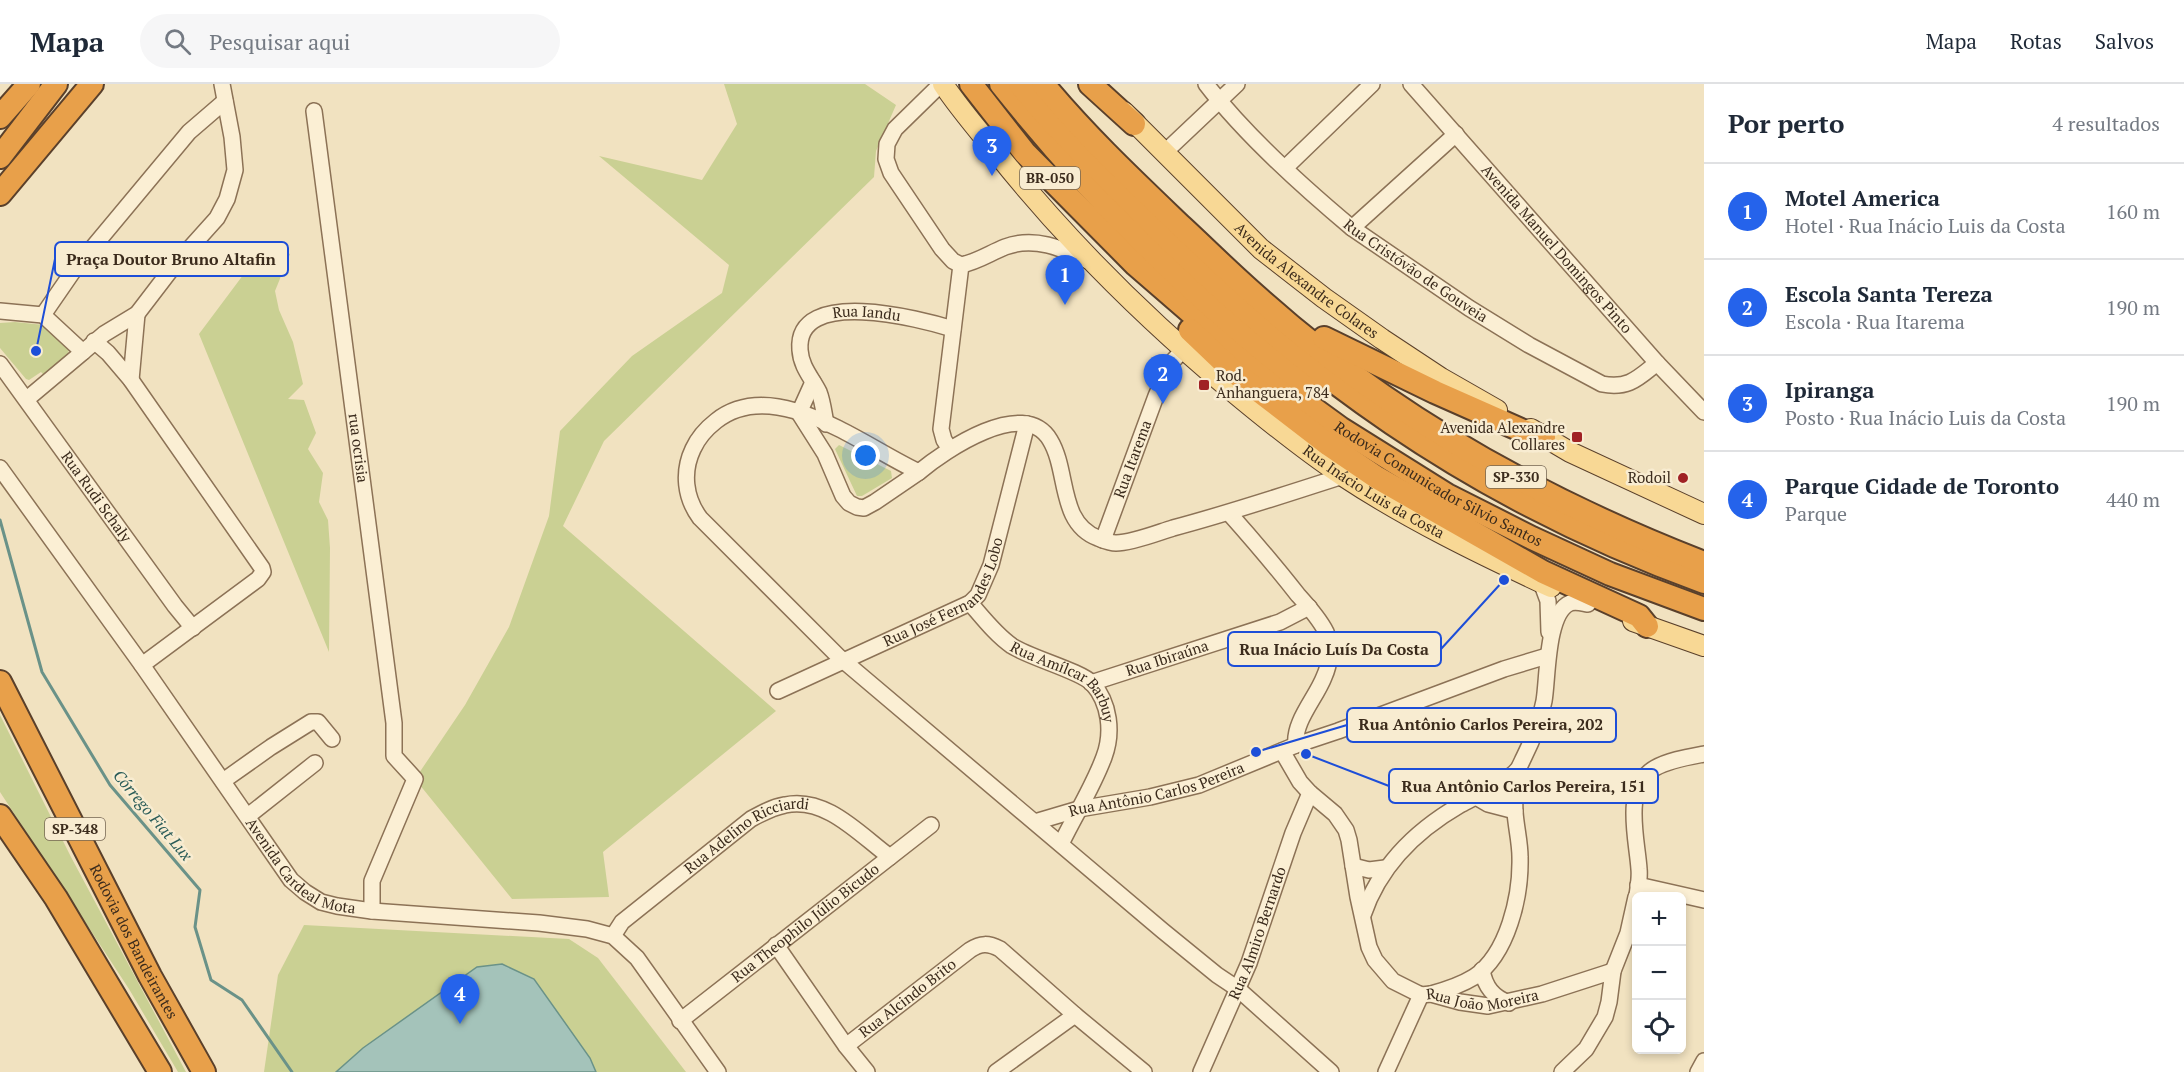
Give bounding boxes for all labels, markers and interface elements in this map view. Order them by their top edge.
search box [140,14,560,68]
text: Mapa [30,23,104,60]
icon: search [161,25,194,58]
text: Pesquisar aqui [209,27,351,56]
text: Mapa [1926,27,1977,55]
text: Rotas [2010,27,2062,55]
text: Salvos [2095,27,2154,55]
text: Por perto [1728,106,1844,140]
text: 4 resultados [2052,110,2160,137]
pin: 3 [972,126,1012,176]
street label: Avenida Manuel Domingos Pinto [1477,160,1637,337]
road number: BR-050 [1020,167,1080,189]
text: Motel America [1785,183,1940,212]
text: 1 [1742,198,1753,225]
text: 160 m [2106,198,2160,225]
text: Hotel · Rua Inácio Luis da Costa [1785,212,2066,239]
street label: Rua Cristóvão de Gouveia [1340,214,1492,326]
street label: Avenida Alexandre Colares [1231,217,1383,343]
callout: Praça Doutor Bruno Altafin [55,242,288,276]
text: Praça Doutor Bruno Altafin [66,248,276,270]
pin: 1 [1046,256,1084,305]
text: Escola Santa Tereza [1785,279,1993,308]
text: 2 [1742,294,1753,321]
text: 190 m [2106,294,2160,321]
street label: Rua Iandu [831,301,903,325]
text: Escola · Rua Itarema [1785,308,1965,335]
pin: 2 [1144,354,1182,404]
place label: Rod. Anhanguera, 784 [1216,365,1329,402]
text: Ipiranga [1785,375,1874,404]
marker: Rod. Anhanguera, 784 [1197,378,1211,392]
text: 3 [1742,390,1753,417]
text: 190 m [2106,390,2160,417]
text: Posto · Rua Inácio Luis da Costa [1785,404,2066,431]
street label: rua ocrisia [345,412,374,484]
street label: Rodovia Comunicador Silvio Santos [1331,416,1546,550]
street label: Rua Itarema [1108,417,1155,501]
place label: Avenida Alexandre Collares [1440,417,1565,454]
marker: Avenida Alexandre Collares [1570,430,1584,444]
street label: Rua Inácio Luis da Costa [1299,440,1449,543]
your location [851,441,880,470]
street label: Rua Rudi Schaly [57,447,137,546]
road number: SP-330 [1486,466,1546,488]
place label: Rodoil [1628,467,1671,487]
marker: Rodoil [1676,471,1690,485]
text: Parque Cidade de Toronto [1785,471,2059,500]
text: 4 [1742,486,1753,513]
text: 440 m [2106,486,2160,513]
text: Parque [1785,500,1847,527]
street label: Rua José Fernandes Lobo [880,535,1007,651]
callout: Rua Inácio Luís Da Costa [1228,632,1441,666]
street label: Rua Ibiraúna [1123,635,1211,680]
street label: Rua Amílcar Barbuy [1007,636,1120,724]
text: Rua Inácio Luís Da Costa [1239,638,1429,660]
callout: Rua Antônio Carlos Pereira, 202 [1347,708,1616,742]
text: Rua Antônio Carlos Pereira, 202 [1359,713,1603,735]
street label: Rua Antônio Carlos Pereira [1066,756,1247,821]
water label: Córrego Fiat Lux [108,765,198,866]
callout: Rua Antônio Carlos Pereira, 151 [1389,769,1658,803]
text: Rua Antônio Carlos Pereira, 151 [1402,775,1646,797]
street label: Rua Adelino Ricciardi [680,793,811,878]
street label: Avenida Cardeal Mota [242,813,358,918]
road number: SP-348 [45,818,105,840]
street label: Rua Theophilo Júlio Bicudo [727,858,883,986]
street label: Rodovia dos Bandeirantes [86,860,183,1022]
street label: Rua Almiro Bernardo [1223,864,1290,1003]
map controls [1632,892,1686,1054]
button: + [1632,892,1686,946]
button: − [1632,946,1686,1000]
street label: Rua Alcindo Brito [854,953,960,1041]
pin: 4 [440,974,480,1024]
street label: Rua João Moreira [1425,983,1541,1015]
button: locate [1632,1000,1686,1054]

